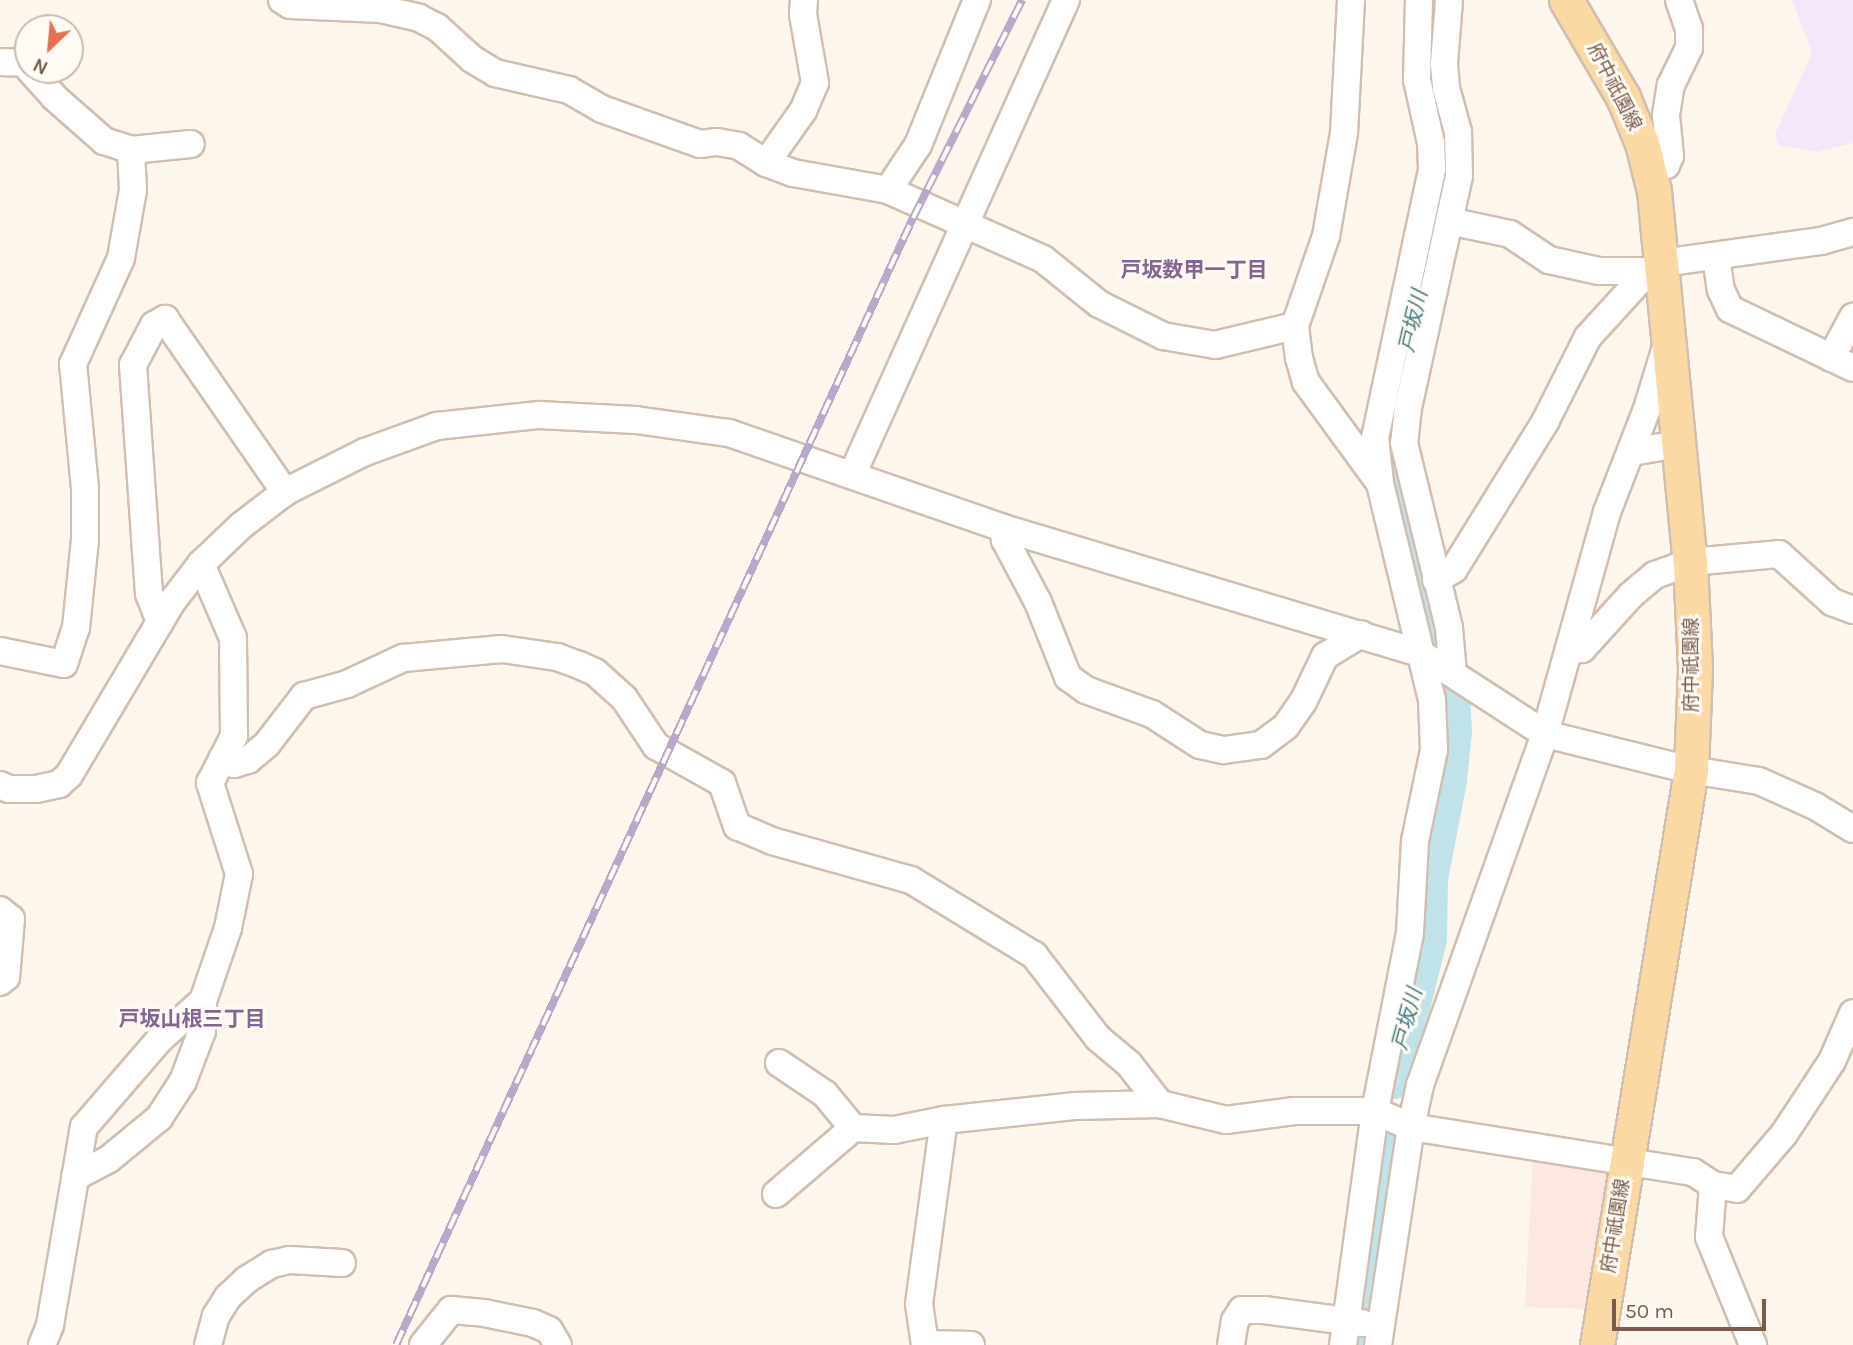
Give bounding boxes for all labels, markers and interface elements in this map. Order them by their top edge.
north arrow [14,14,84,84]
street label: 府中祇園線 [1582,40,1646,134]
text: N [30,53,52,79]
district label: 戸坂数甲一丁目 [1121,257,1267,283]
water label: 戸坂川 [1394,287,1432,355]
street label: 府中祇園線 [1681,618,1703,712]
water label: 戸坂川 [1387,985,1427,1053]
district label: 戸坂山根三丁目 [119,1006,265,1032]
street label: 府中祇園線 [1597,1177,1635,1275]
scale bar [1615,1286,1769,1330]
text: 50 m [1625,1299,1674,1323]

